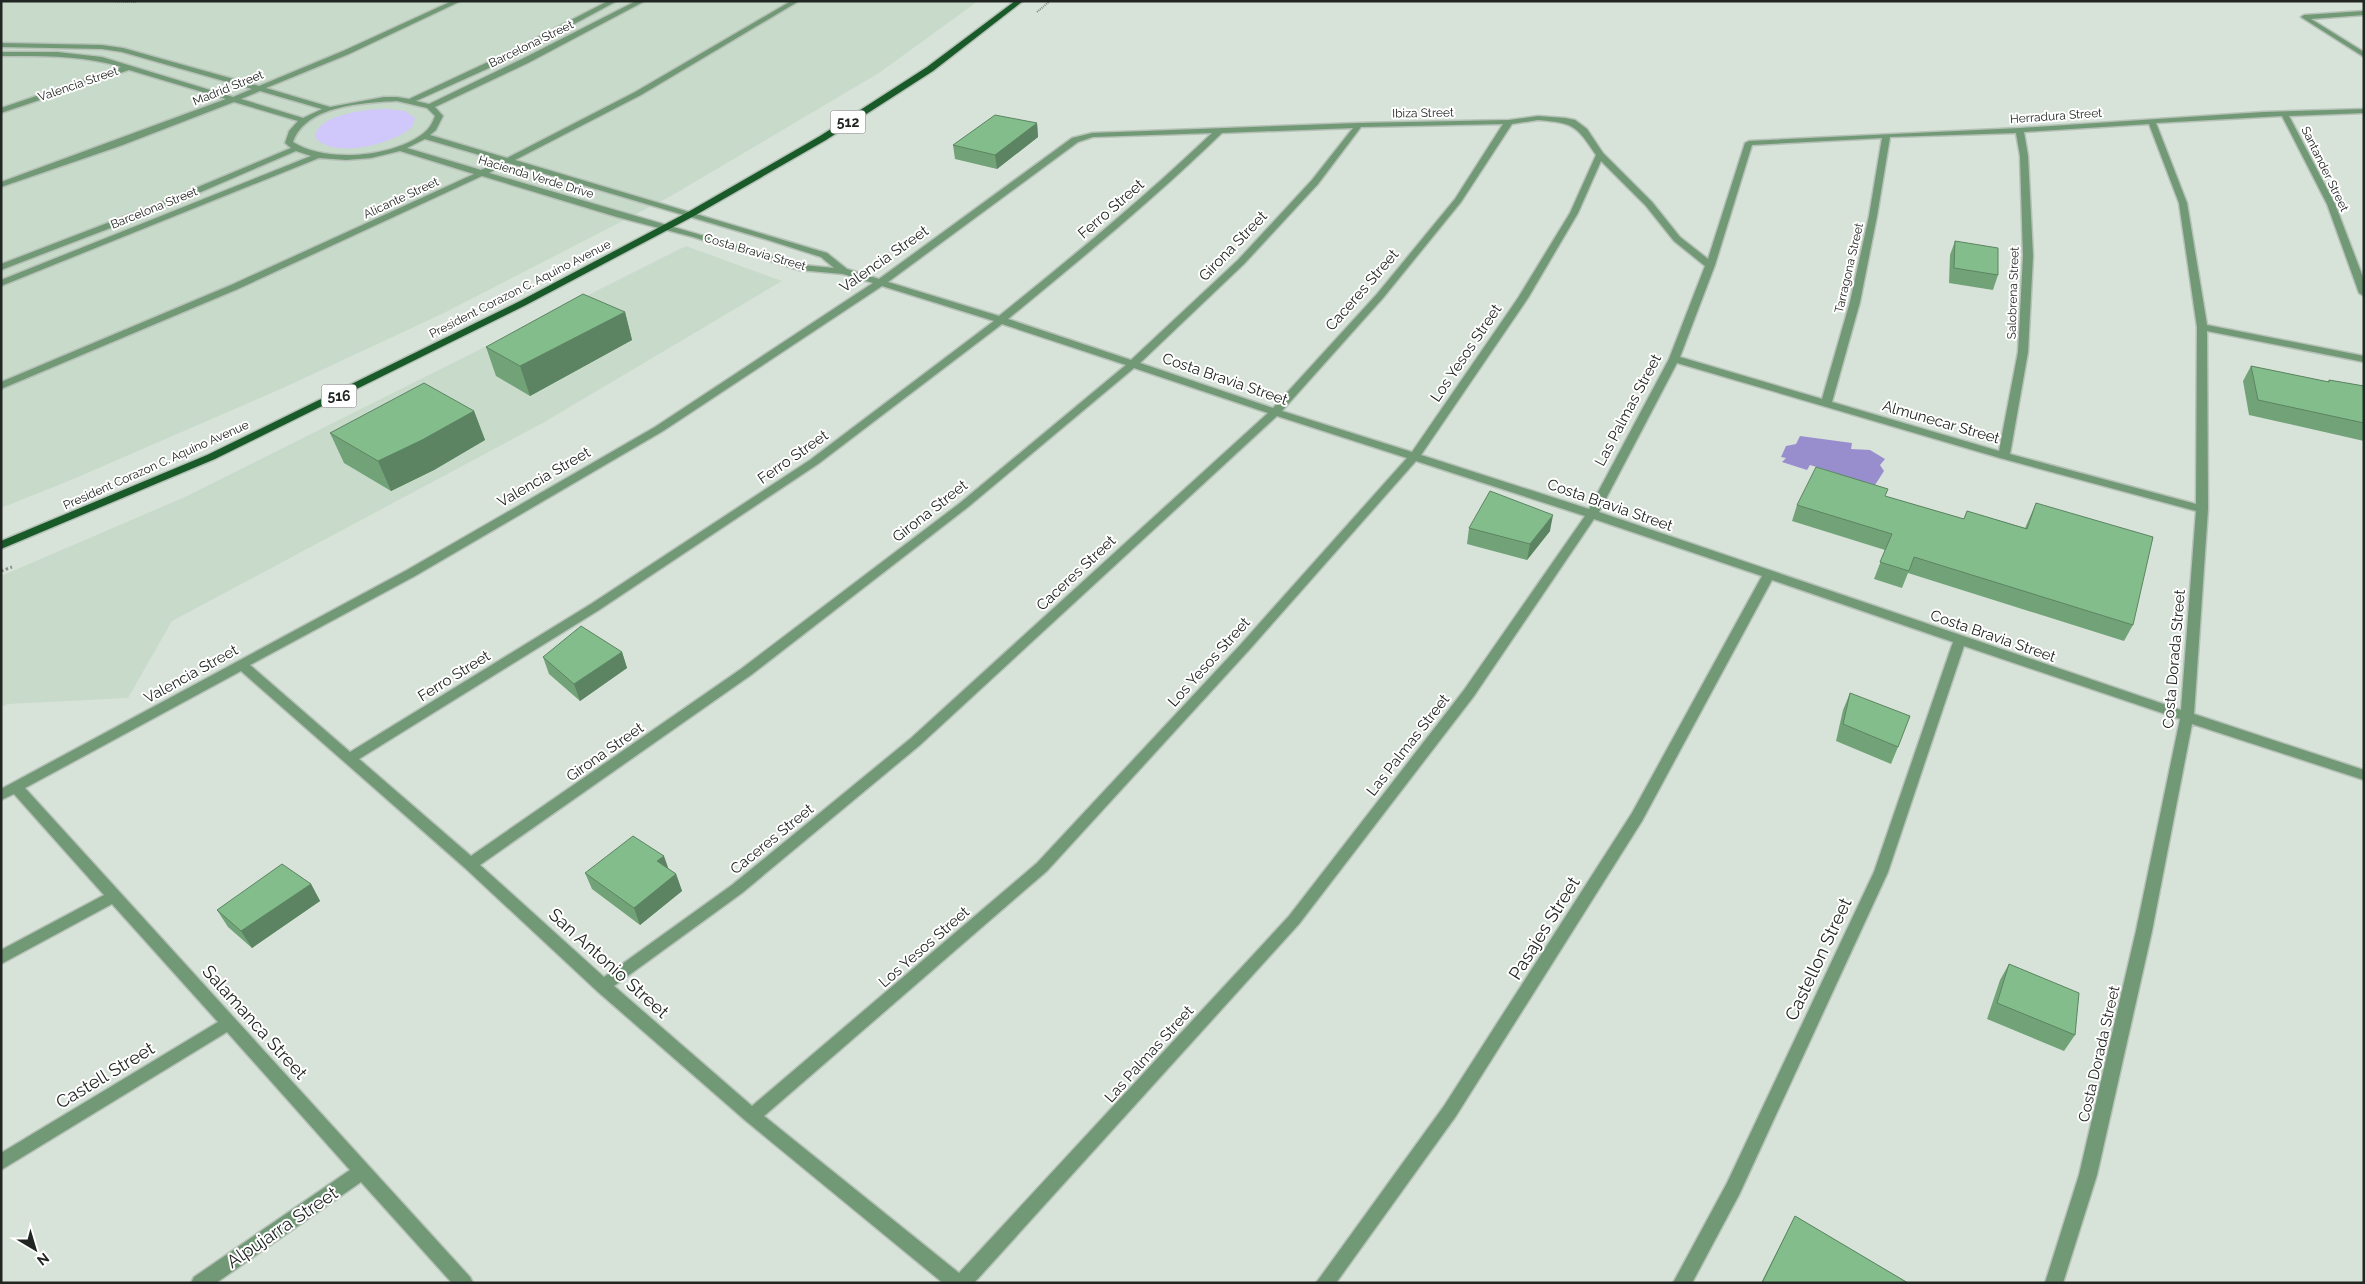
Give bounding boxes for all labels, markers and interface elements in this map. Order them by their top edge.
street label: Barcelona Street [486,17,576,71]
street label: Valencia Street [36,64,120,104]
street label: Madrid Street [191,67,265,109]
street label: Ibiza Street [1392,105,1454,121]
street label: Herradura Street [2009,106,2103,126]
road number: 512 [830,110,866,134]
street label: Santander Street [2298,124,2352,214]
street label: Hacienda Verde Drive [477,153,595,201]
street label: Alicante Street [361,174,441,222]
street label: Ferro Street [1074,175,1148,243]
street label: Barcelona Street [109,184,199,232]
street label: Girona Street [1195,207,1271,285]
street label: Valencia Street [836,222,932,296]
street label: Tarragona Street [1832,222,1866,314]
street label: Costa Bravia Street [703,231,807,273]
street label: President Corazon C. Aquino Avenue [427,237,613,341]
street label: Caceres Street [1322,246,1402,334]
street label: Salobrena Street [2004,247,2022,339]
street label: Los Yesos Street [1427,301,1505,405]
street label: Costa Bravia Street [1160,349,1290,409]
street label: Las Palmas Street [1591,351,1665,469]
road number: 516 [322,384,356,408]
street label: Almunecar Street [1880,397,2002,447]
street label: President Corazon C. Aquino Avenue [61,418,251,512]
street label: Ferro Street [754,426,832,488]
street label: Valencia Street [494,443,594,511]
street label: Costa Bravia Street [1545,475,1675,535]
street label: Girona Street [889,476,971,546]
street label: Caceres Street [1033,532,1119,614]
street label: Costa Dorada Street [2159,589,2189,729]
street label: Costa Bravia Street [1928,606,2058,666]
street label: Los Yesos Street [1164,614,1254,710]
street label: Valencia Street [141,641,241,707]
street label: Ferro Street [415,647,493,705]
street label: Las Palmas Street [1363,691,1453,799]
street label: Girona Street [563,719,647,785]
street label: Caceres Street [727,800,817,878]
street label: Pasajes Street [1504,873,1584,983]
street label: Castellon Street [1780,894,1856,1024]
street label: Los Yesos Street [875,903,973,991]
street label: San Antonio Street [545,904,673,1022]
street label: Salamanca Street [198,961,312,1083]
street label: Costa Dorada Street [2075,984,2123,1124]
street label: Las Palmas Street [1101,1002,1197,1106]
street label: Castell Street [52,1037,158,1113]
street label: Alpujarra Street [222,1182,342,1272]
north arrow [10,1224,60,1274]
text: N [34,1250,52,1269]

